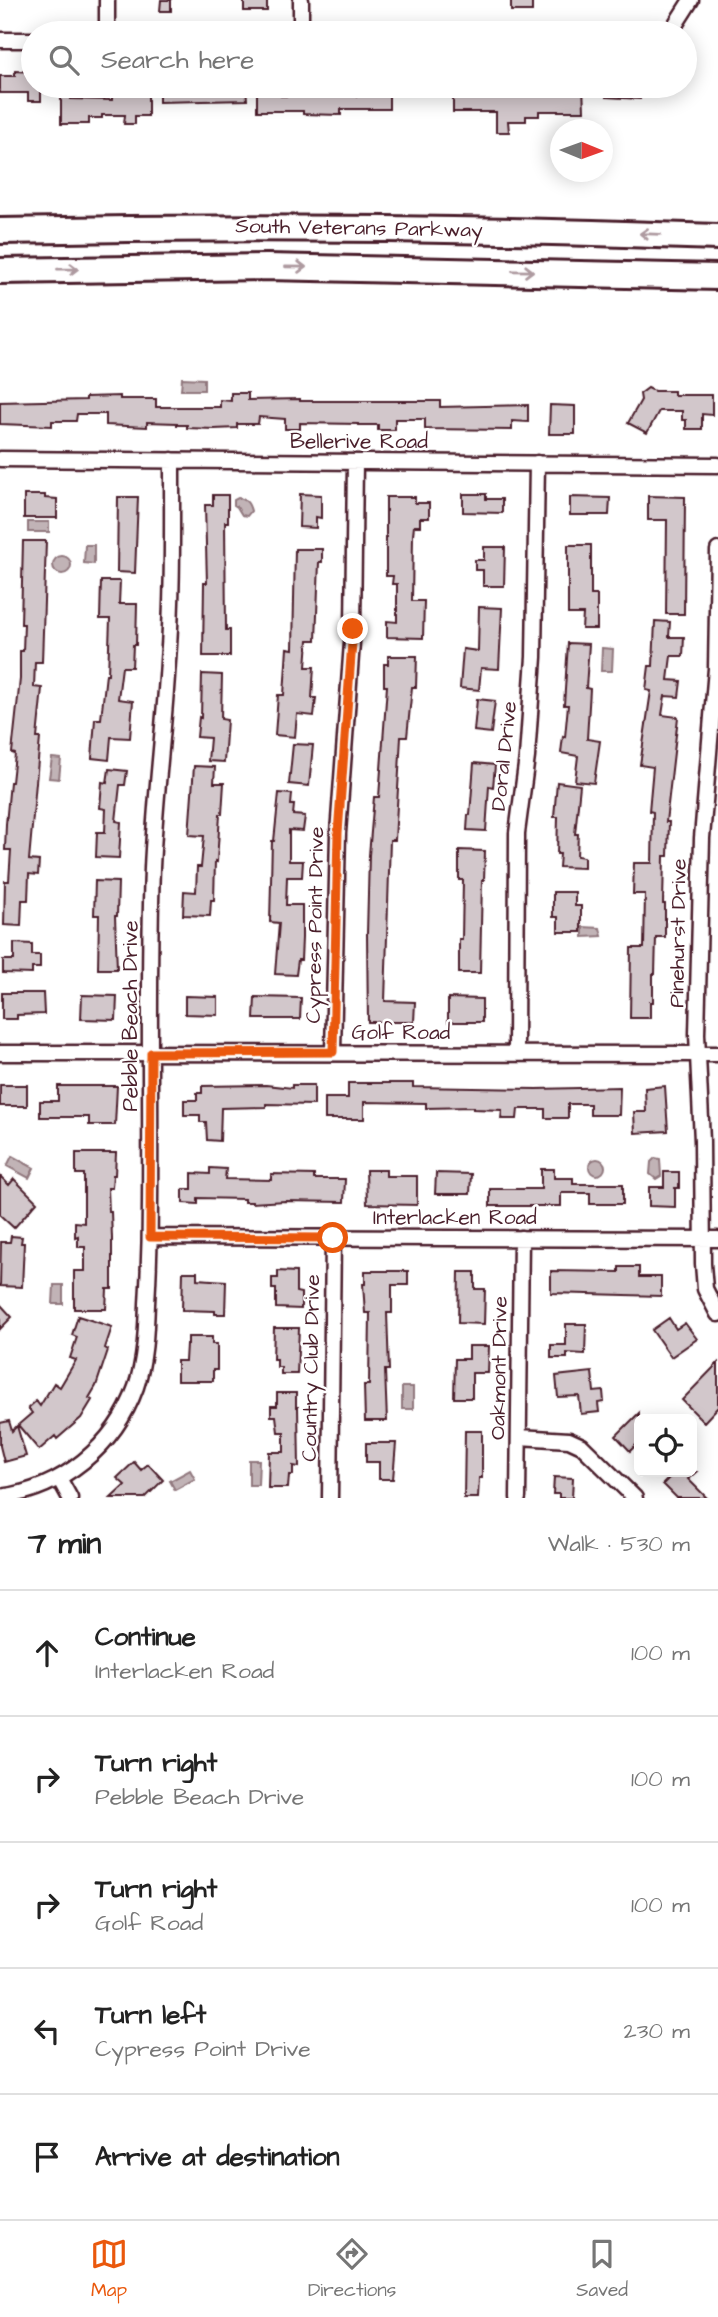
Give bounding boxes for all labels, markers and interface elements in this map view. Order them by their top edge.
search box [21,21,697,98]
icon: search [45,41,83,79]
text: Search here [101,42,254,78]
north arrow [550,119,613,182]
street label: South Veterans Parkway [235,211,483,247]
one-way arrow [639,228,662,241]
one-way arrow [284,260,307,274]
one-way arrow [56,262,79,276]
one-way arrow [511,265,534,278]
street label: Bellerive Road [290,427,428,456]
route end [337,613,368,644]
street label: Doral Drive [484,700,524,812]
street label: Cypress Point Drive [299,826,333,1024]
street label: Pinehurst Drive [662,858,694,1008]
street label: Pebble Beach Drive [116,920,145,1112]
street label: Golf Road [352,1018,451,1047]
street label: Interlacken Road [373,1203,537,1232]
route start [317,1222,348,1253]
street label: Country Club Drive [295,1274,329,1462]
street label: Oakmont Drive [483,1296,515,1440]
map controls [634,1414,697,1477]
button: locate [634,1414,697,1477]
text: 7 min [28,1523,101,1565]
text: Walk · 530 m [548,1528,690,1560]
text: Continue [95,1619,196,1655]
icon: ahead [28,1634,66,1672]
text: 100 m [631,1637,690,1669]
text: Interlacken Road [95,1655,274,1687]
text: Turn right [95,1745,217,1781]
icon: right [28,1760,66,1798]
text: 100 m [631,1763,690,1795]
text: Pebble Beach Drive [95,1781,304,1813]
text: Turn right [95,1871,217,1907]
icon: right [28,1886,66,1924]
text: 100 m [631,1889,690,1921]
text: Golf Road [95,1907,203,1939]
text: Turn left [95,1997,206,2033]
icon: left [28,2012,66,2050]
text: 230 m [624,2015,690,2047]
text: Cypress Point Drive [95,2033,311,2065]
icon: arrive [28,2138,66,2176]
text: Arrive at destination [95,2139,340,2175]
tab: Map [90,2235,128,2304]
tab: Directions [308,2235,396,2304]
tab: Saved [576,2235,628,2304]

